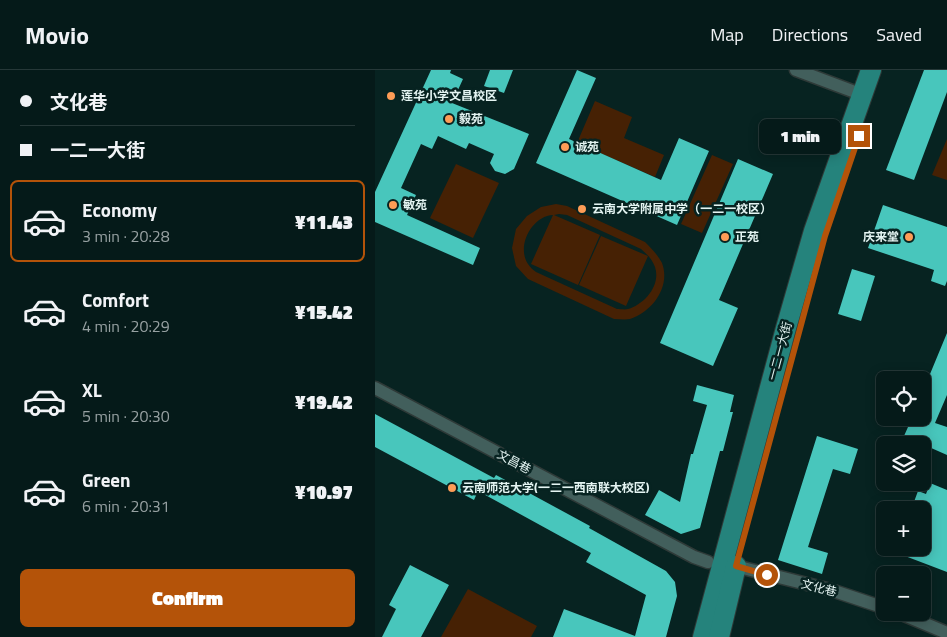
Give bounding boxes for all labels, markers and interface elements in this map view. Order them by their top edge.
text: Movio [25,17,89,53]
text: Map [710,21,744,48]
text: Directions [772,21,848,48]
text: Saved [876,21,922,48]
place label: 莲华小学文昌校区 [401,86,497,105]
text: 文化巷 [50,87,107,116]
marker: 莲华小学文昌校区 [385,90,397,102]
place label: 毅苑 [459,109,483,128]
marker: 毅苑 [443,113,455,125]
callout: 1 min [759,118,841,154]
text: 1 min [780,124,820,148]
route end [848,125,870,147]
text: 一二一大街 [50,135,145,164]
place label: 诚苑 [575,137,599,156]
marker: 诚苑 [559,141,571,153]
text: Economy [82,195,157,224]
place label: 敏苑 [403,195,427,214]
icon: car [22,199,67,244]
marker: 敏苑 [387,199,399,211]
place label: 云南大学附属中学（一二一校区） [592,199,772,218]
marker: 云南大学附属中学（一二一校区） [576,203,588,215]
text: ¥11.43 [295,207,353,236]
text: 3 min · 20:28 [82,224,170,248]
place label: 正苑 [735,227,759,246]
place label: 庆来堂 [863,227,899,246]
marker: 正苑 [719,231,731,243]
marker: 庆来堂 [903,231,915,243]
text: Comfort [82,285,149,314]
icon: car [22,289,67,334]
text: ¥15.42 [295,297,353,326]
text: 4 min · 20:29 [82,314,170,338]
street label: 一二一大街 [763,319,796,382]
map controls [876,371,931,621]
button: locate [876,371,931,426]
text: XL [82,375,102,404]
icon: car [22,379,67,424]
text: ¥19.42 [295,387,353,416]
text: 5 min · 20:30 [82,404,170,428]
button: layers [876,436,931,491]
street label: 文昌巷 [494,445,535,478]
text: Green [82,465,131,494]
icon: car [22,469,67,514]
text: ¥10.97 [295,477,353,506]
place label: 云南师范大学(一二一西南联大校区) [462,478,650,497]
marker: 云南师范大学(一二一西南联大校区) [446,482,458,494]
text: 6 min · 20:31 [82,494,170,518]
button: + [876,501,931,556]
route start [756,564,778,586]
button: − [876,566,931,621]
button: Confirm [20,569,355,627]
street label: 文化巷 [799,574,839,601]

